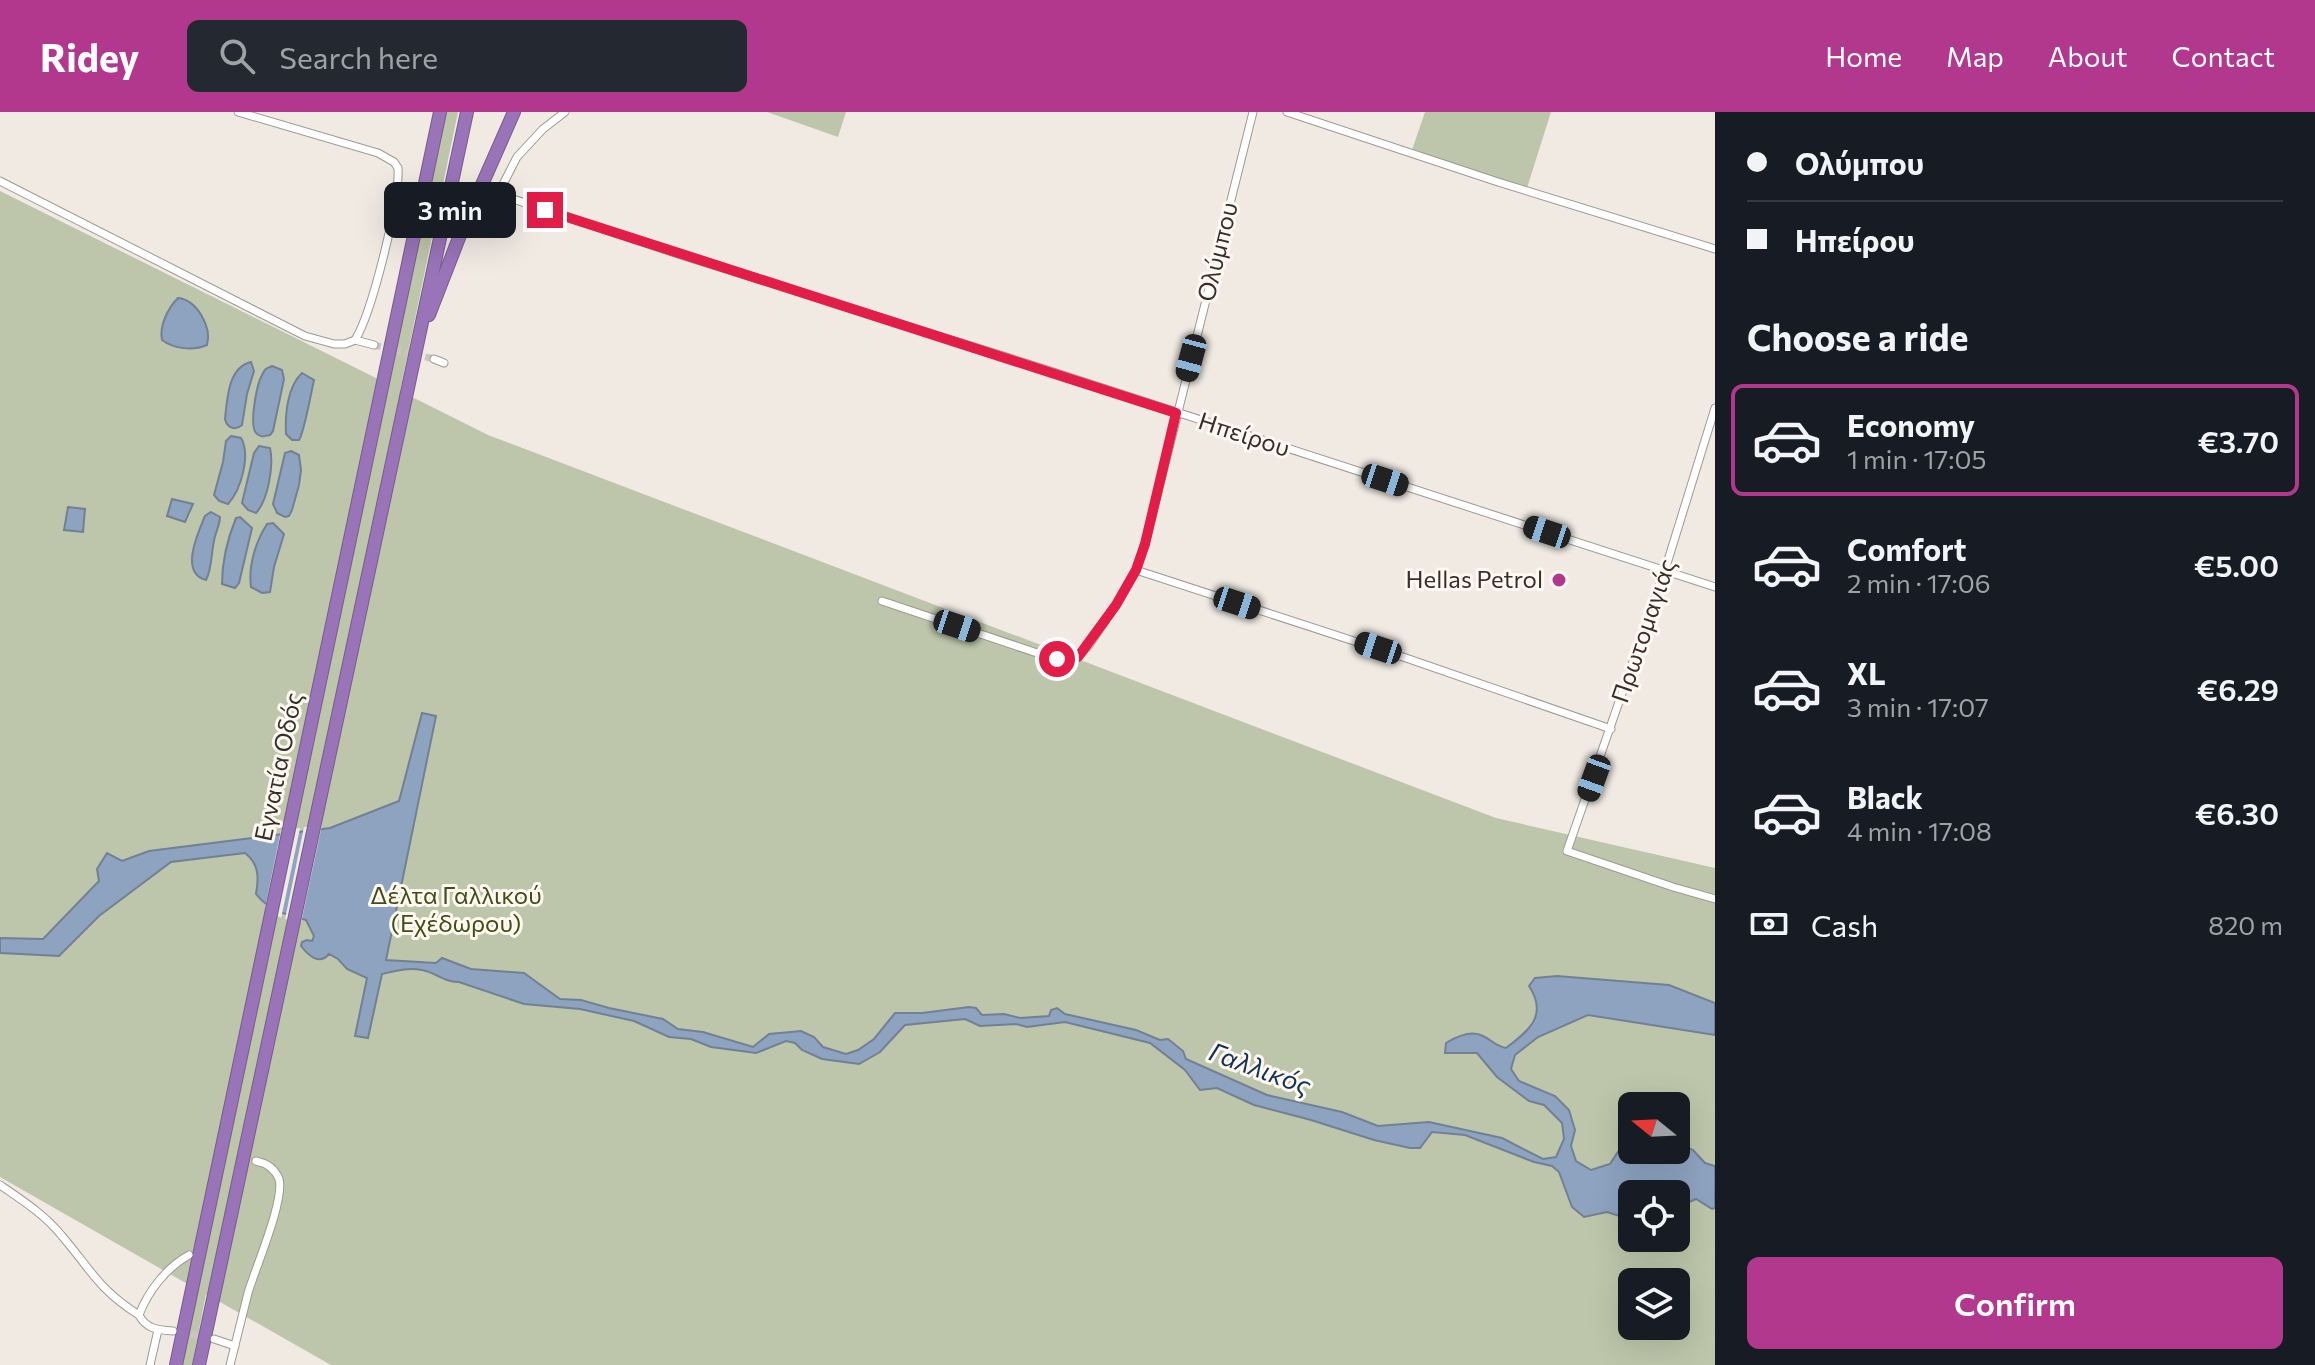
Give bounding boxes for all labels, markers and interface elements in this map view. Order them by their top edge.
search box [187,20,747,92]
text: Ridey [40,33,139,80]
icon: search [215,34,259,78]
text: Search here [279,38,438,75]
text: Home [1825,39,1902,73]
text: Map [1946,39,2004,73]
text: About [2048,39,2128,73]
text: Contact [2172,39,2275,73]
text: Ολύμπου [1795,144,1924,181]
callout: 3 min [385,182,517,238]
route end [527,192,563,228]
text: 3 min [418,194,482,225]
street label: Ολύμπου [1190,199,1243,304]
text: Ηπείρου [1795,221,1915,258]
text: Choose a ride [1747,314,1968,358]
car [1173,332,1209,384]
icon: car [1751,404,1823,476]
street label: Ηπείρου [1195,405,1294,462]
text: Economy [1847,406,1975,443]
text: €3.70 [2198,422,2279,459]
text: 1 min · 17:05 [1847,443,1986,474]
car [1358,461,1412,499]
car [1520,513,1574,551]
icon: car [1751,528,1823,600]
text: Comfort [1847,530,1966,567]
text: €5.00 [2194,546,2279,583]
street label: Πρωτομαγιάς [1604,555,1681,706]
place label: Hellas Petrol [1406,564,1543,593]
text: 2 min · 17:06 [1847,567,1990,598]
marker: Hellas Petrol [1550,571,1568,589]
car [1210,584,1264,622]
car [930,607,984,645]
car [1351,629,1405,667]
route start [1039,641,1075,677]
icon: car [1751,652,1823,724]
text: XL [1847,654,1886,691]
text: €6.29 [2197,670,2279,707]
street label: Εγνατία Οδός [248,690,307,844]
text: 3 min · 17:07 [1847,691,1989,722]
car [1575,751,1613,805]
icon: car [1751,776,1823,848]
text: Black [1847,778,1923,815]
text: €6.30 [2195,794,2279,831]
text: 4 min · 17:08 [1847,815,1992,846]
park label: Δέλτα Γαλλικού (Εχέδωρου) [370,880,542,937]
icon: cash [1747,902,1791,946]
text: Cash [1811,906,1878,943]
text: 820 m [2208,909,2283,940]
water label: Γαλλικός [1205,1035,1316,1100]
north arrow [1618,1092,1690,1164]
map controls [1618,1092,1690,1340]
button: locate [1618,1180,1690,1252]
button: Confirm [1747,1257,2283,1349]
button: layers [1618,1268,1690,1340]

